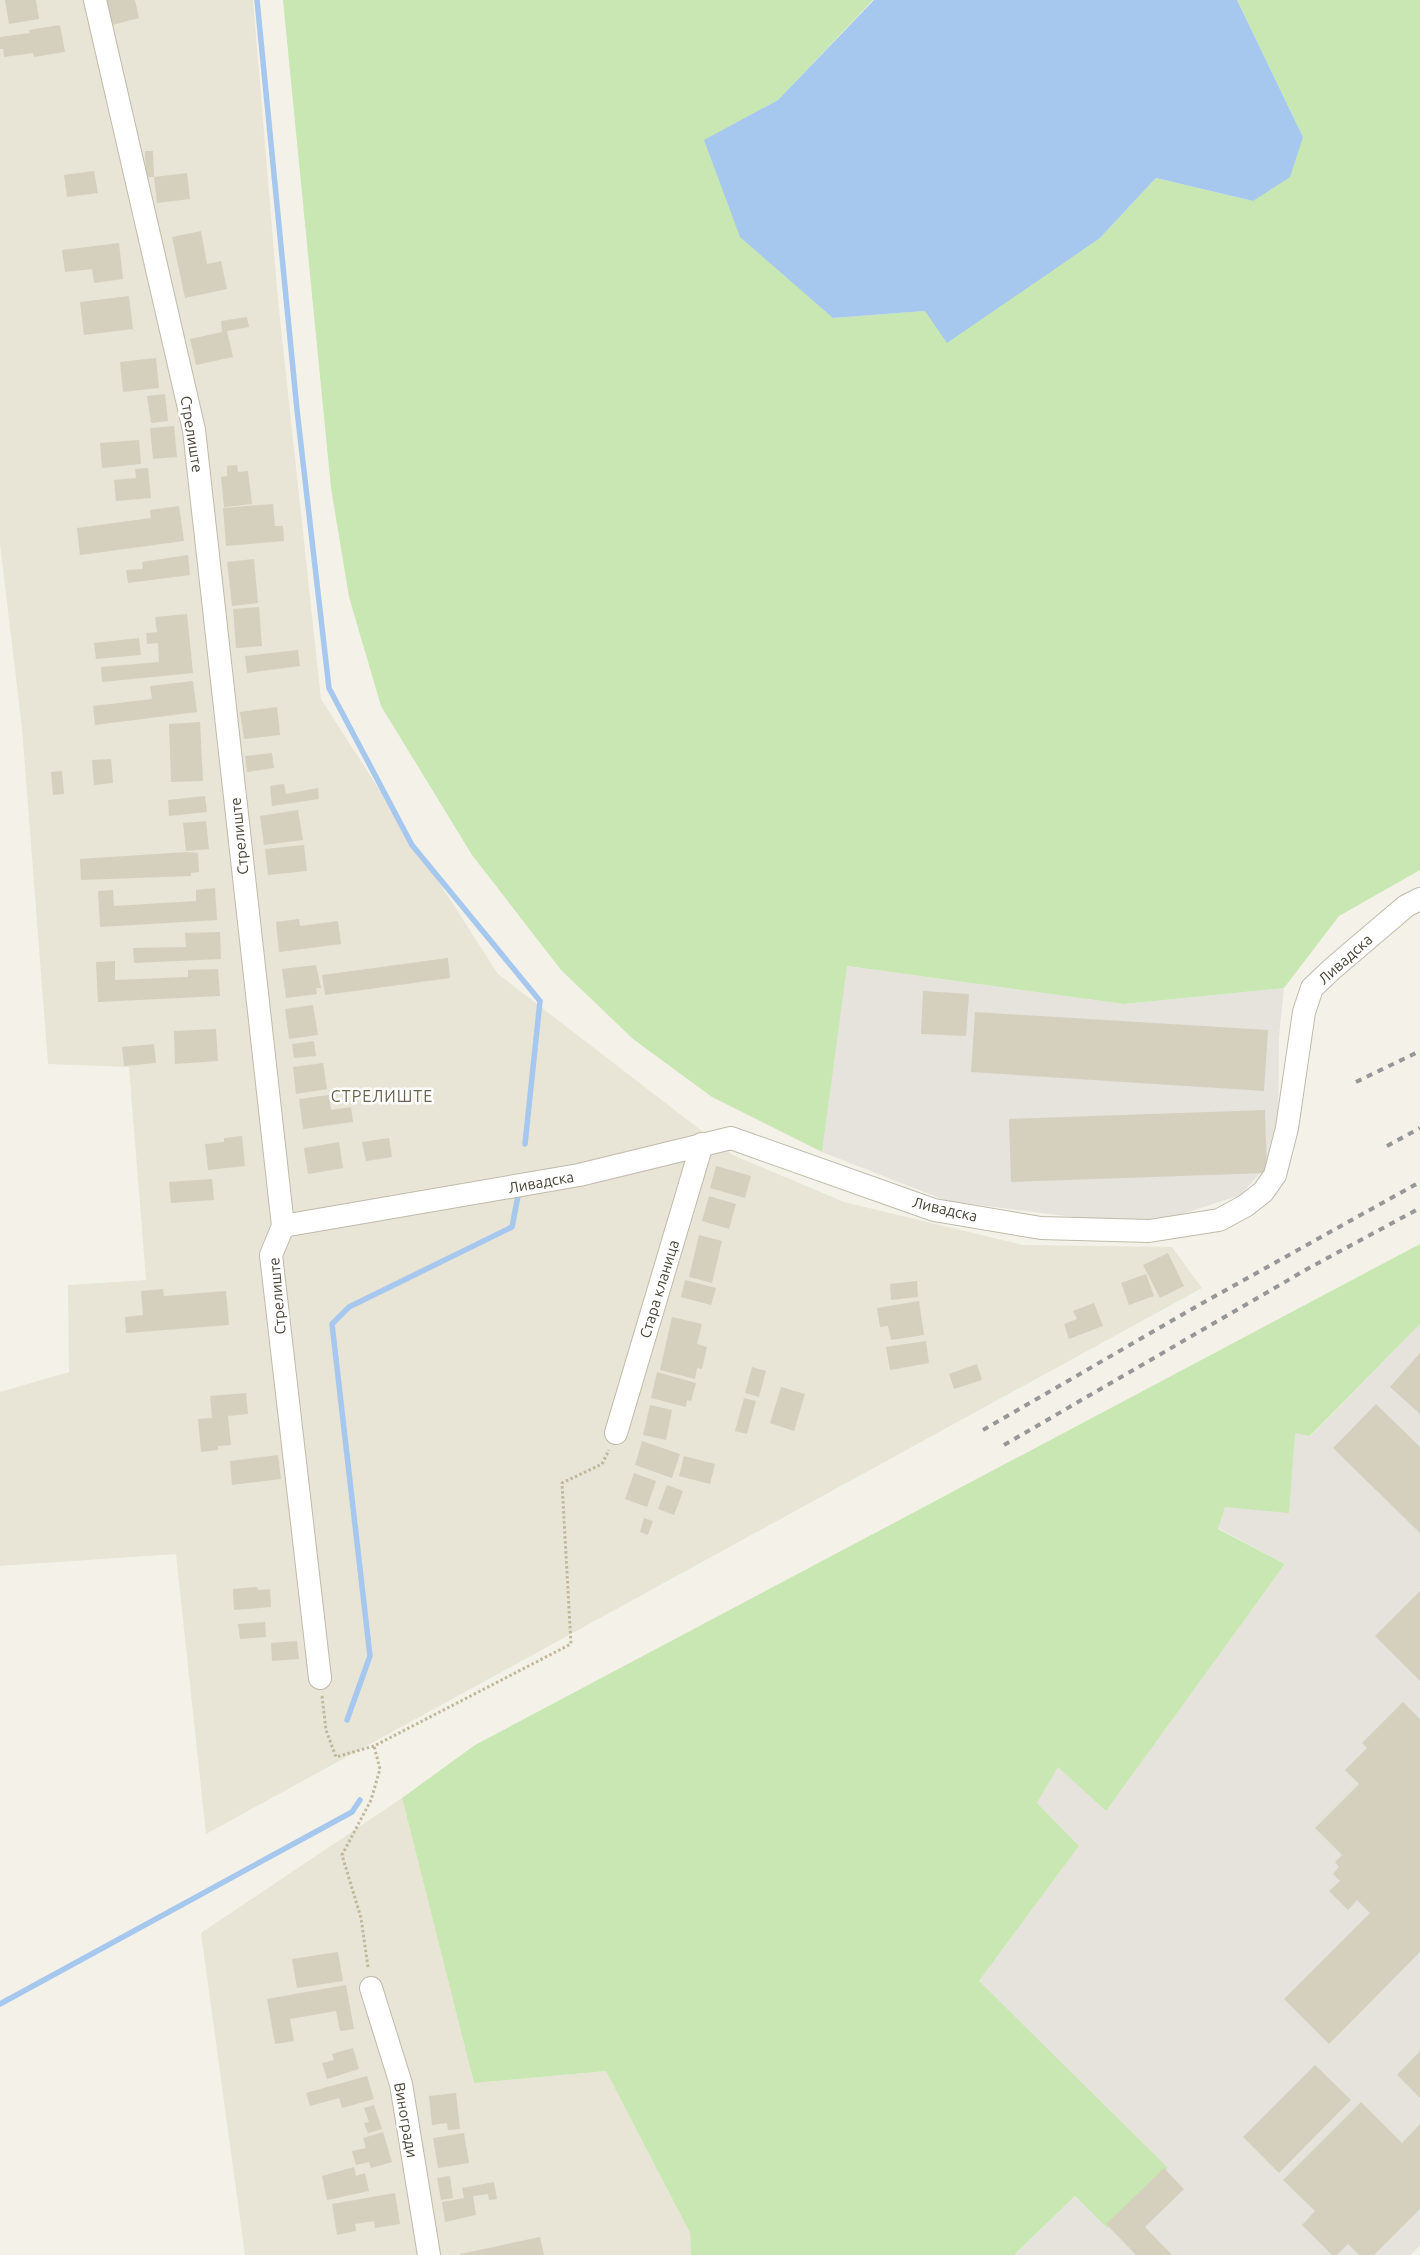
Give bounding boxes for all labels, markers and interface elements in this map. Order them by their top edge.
street label: Стрелиште [178,394,206,474]
street label: Стрелиште [227,797,251,875]
street label: Ливадска [1315,930,1375,988]
district label: СТРЕЛИШТЕ [331,1087,433,1105]
street label: Ливадска [507,1168,575,1196]
street label: Ливадска [911,1193,979,1225]
street label: Стара кланица [636,1238,682,1340]
street label: Стрелиште [265,1257,289,1335]
street label: Виногради [391,2081,421,2159]

